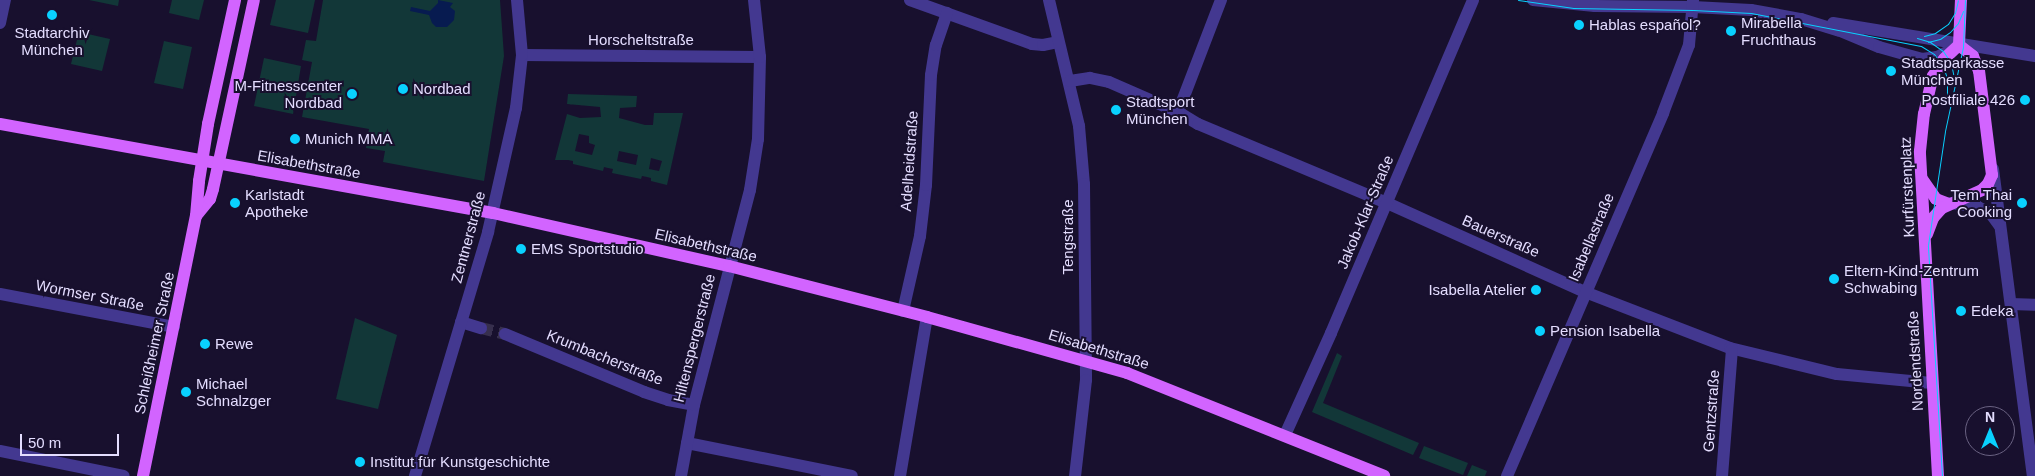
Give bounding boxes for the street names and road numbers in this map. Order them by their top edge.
street label: Horscheltstraße [588,31,694,49]
street label: Adelheidstraße [897,110,921,212]
street label: Kurfürstenplatz [1896,136,1918,238]
street label: Elisabethstraße [256,146,362,182]
street label: Jakob-Klar-Straße [1333,152,1397,272]
street label: Zentnerstraße [447,189,489,285]
street label: Isabellastraße [1564,190,1618,284]
street label: Tengstraße [1059,199,1077,275]
street label: Bauerstraße [1460,211,1542,261]
street label: Elisabethstraße [653,225,759,265]
street label: Schleißheimer Straße [130,270,178,416]
street label: Hiltenspergerstraße [669,272,719,404]
street label: Wormser Straße [34,276,146,314]
street label: Nordendstraße [1903,311,1927,411]
street label: Krumbacherstraße [544,325,666,389]
street label: Elisabethstraße [1047,325,1151,373]
street label: Gentzstraße [1699,369,1723,453]

